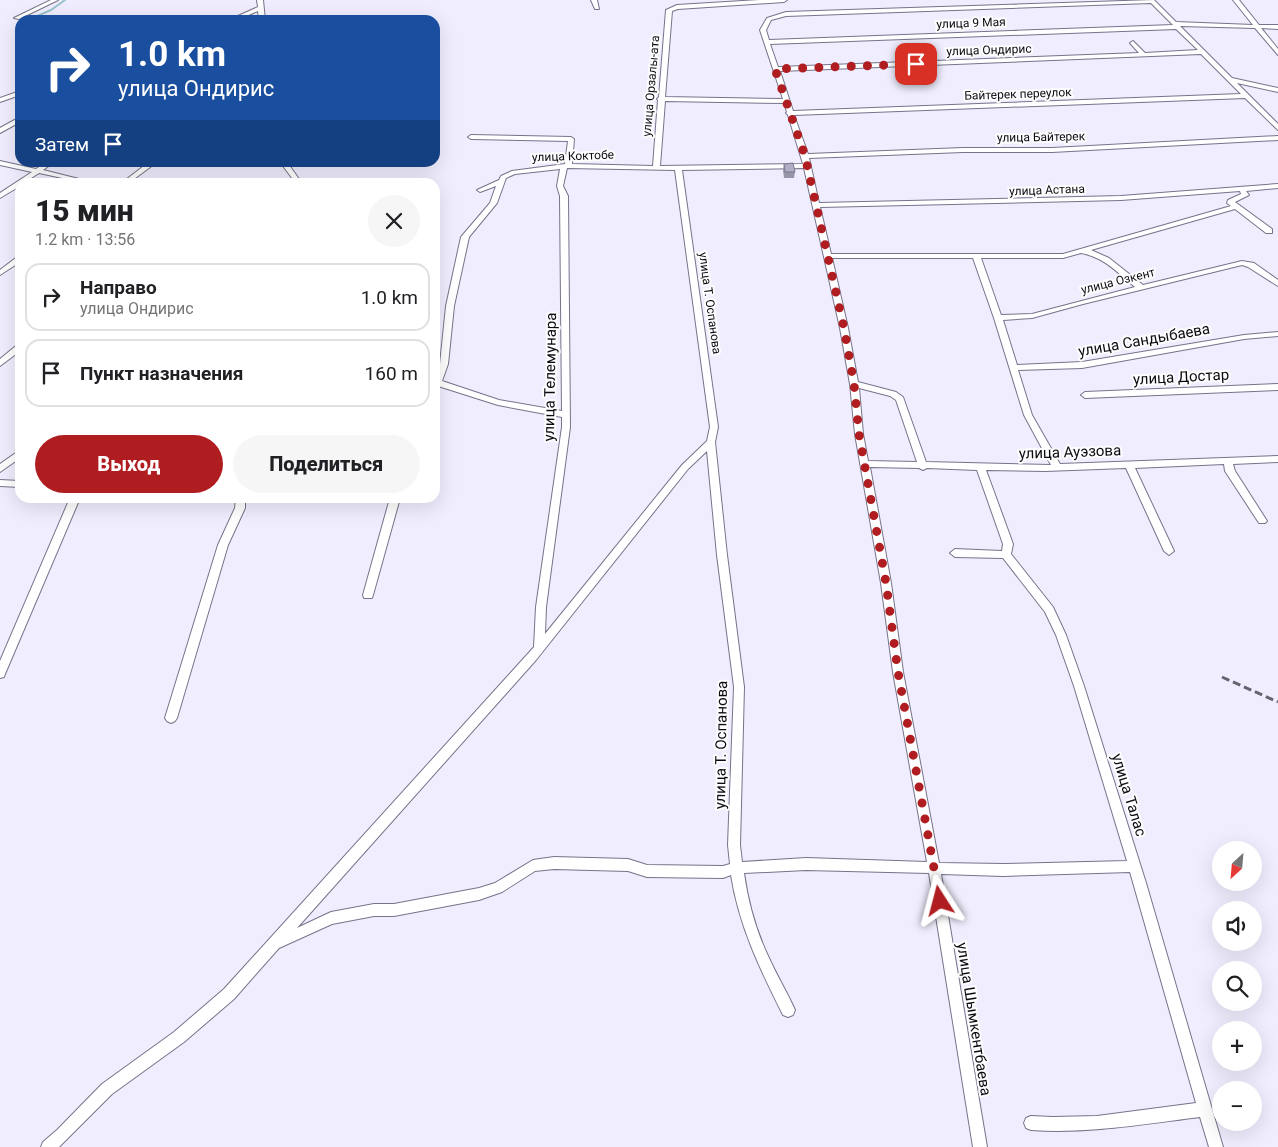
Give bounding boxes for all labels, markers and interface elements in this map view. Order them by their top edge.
street label: улица 9 Мая [936,15,1006,31]
text: 1.0 km [118,34,226,75]
icon: right [35,35,100,100]
street label: улица Орзалы-ата [640,35,662,137]
street label: улица Ондирис [946,42,1032,58]
pin [895,43,937,85]
icon: arrive [902,50,930,78]
text: улица Ондирис [118,76,274,101]
street label: Байтерек переулок [964,85,1072,103]
street label: улица Байтерек [997,129,1086,145]
icon: arrive [99,130,127,158]
text: Затем [35,133,89,156]
street label: улица Коктобе [532,148,614,164]
street label: улица Астана [1009,182,1085,198]
text: 15 мин [35,193,134,228]
button: close [368,195,420,247]
text: 1.2 km · 13:56 [35,230,135,249]
street label: улица Т. Оспанова [696,251,724,355]
street label: улица Озкент [1080,265,1157,297]
text: Направо [80,276,157,299]
icon: right [37,283,65,311]
text: 1.0 km [361,286,418,309]
text: улица Ондирис [80,299,194,318]
street label: улица Телемунара [540,312,560,442]
street label: улица Сандыбаева [1077,320,1211,360]
icon: arrive [37,359,65,387]
text: Пункт назначения [80,362,243,385]
text: 160 m [365,362,418,385]
street label: улица Достар [1132,365,1230,389]
button: Выход [35,435,223,493]
button: Поделиться [233,435,420,493]
street label: улица Ауэзова [1019,441,1121,463]
street label: улица Т. Оспанова [711,681,731,809]
street label: улица Талас [1108,751,1150,839]
north arrow [1212,841,1262,891]
map controls [1212,841,1262,1131]
position arrow [913,874,965,926]
button: sound [1212,901,1262,951]
street label: улица Шымкентбаева [953,941,995,1097]
button: search [1212,961,1262,1011]
button: + [1212,1021,1262,1071]
button: − [1212,1081,1262,1131]

